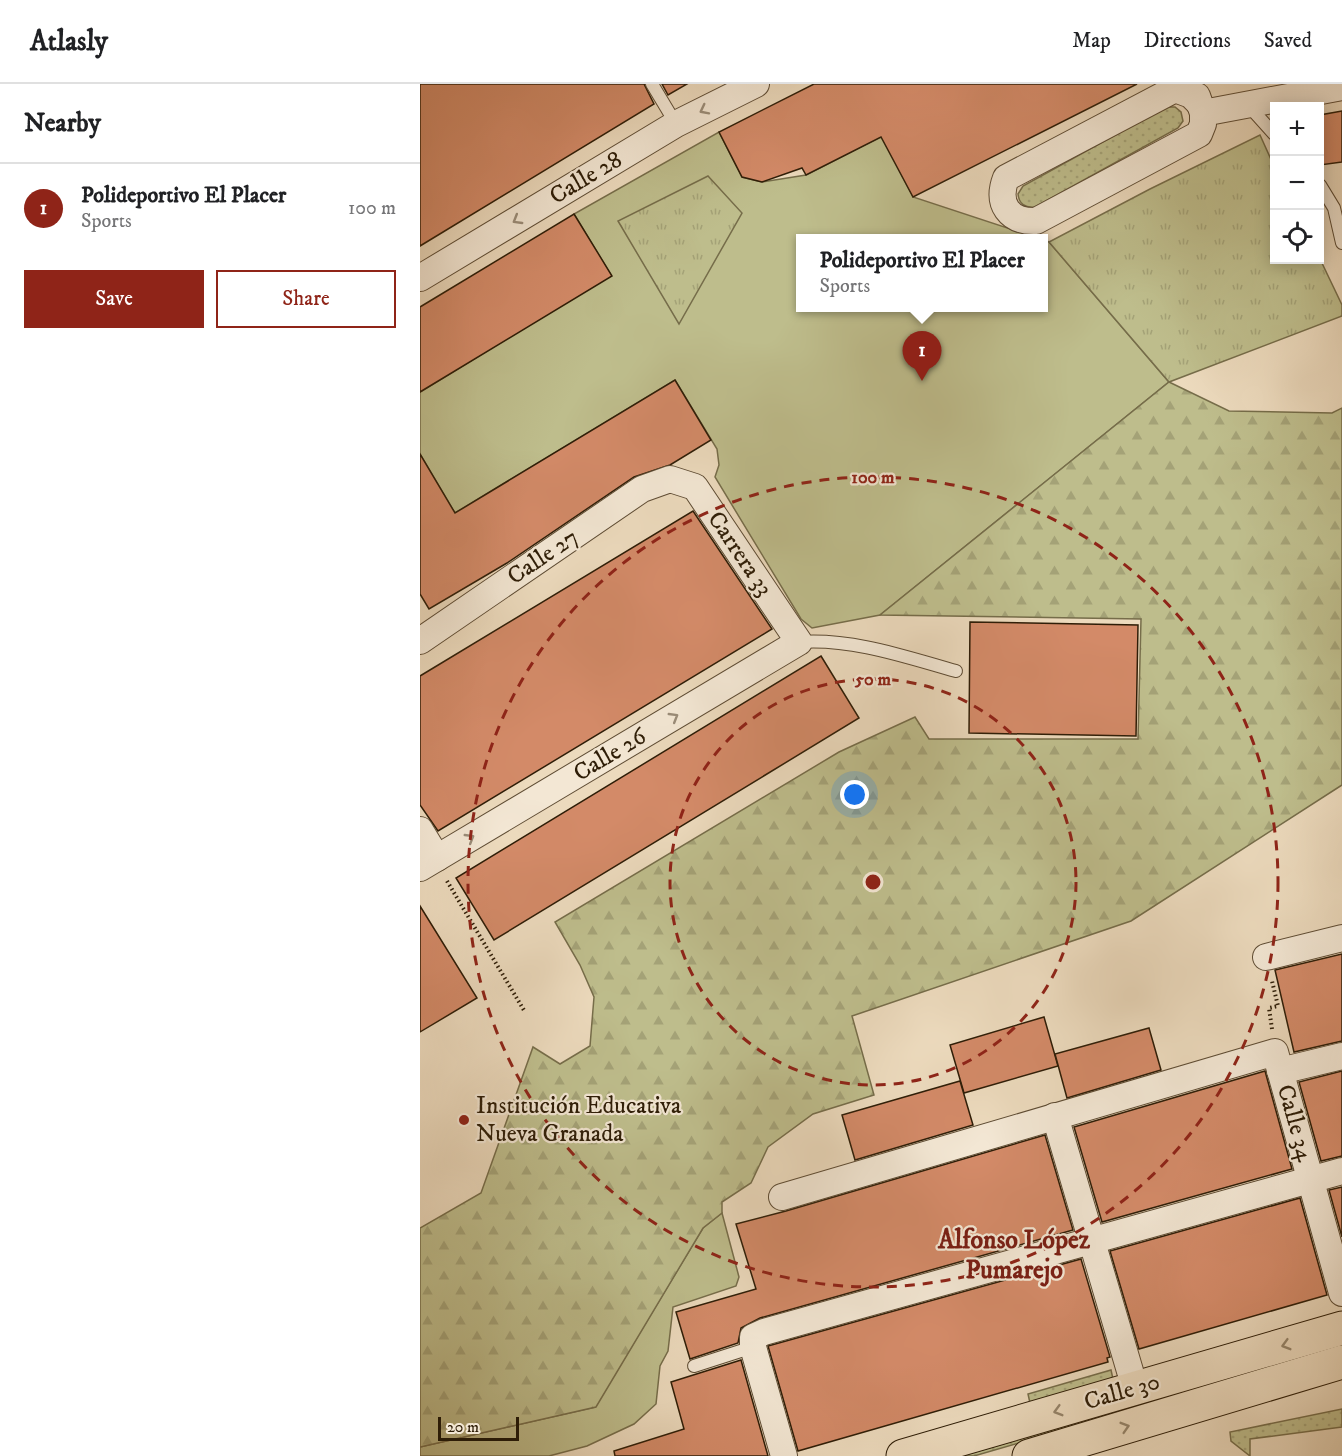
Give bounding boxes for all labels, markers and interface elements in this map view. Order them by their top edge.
text: Atlasly [30,24,108,59]
text: Map [1072,28,1111,54]
text: Directions [1144,28,1231,54]
text: Saved [1264,28,1312,54]
map controls [1270,102,1324,264]
button: + [1270,102,1324,156]
one-way arrow [699,103,710,115]
text: Nearby [24,107,101,140]
street label: Calle 28 [544,145,628,211]
button: − [1270,156,1324,210]
text: Polideportivo El Placer [81,182,286,209]
text: 1 [40,196,47,221]
text: 100 m [348,196,396,221]
text: Sports [81,209,132,234]
button: locate [1270,210,1324,264]
one-way arrow [513,212,523,224]
popup [796,234,1048,312]
text: Polideportivo El Placer [819,247,1025,274]
button: Save [24,270,204,328]
button: Share [216,270,396,328]
text: Sports [819,274,870,299]
pin: 1 [902,332,942,381]
text: 100 m [851,467,895,489]
street label: Carrera 33 [701,506,779,602]
street label: Calle 27 [502,522,584,592]
text: 50 m [854,669,891,691]
one-way arrow [668,713,678,724]
street label: Calle 26 [568,721,653,788]
your location [840,780,869,809]
one-way arrow [464,834,474,846]
centre of rings [863,872,883,892]
street label: Calle 34 [1270,1081,1321,1166]
place label: Institución Educativa Nueva Granada [476,1091,682,1149]
marker: Institución Educativa Nueva Granada [457,1113,471,1127]
district label: Alfonso López Pumarejo [937,1224,1091,1287]
one-way arrow [1281,1337,1291,1350]
street label: Calle 30 [1081,1367,1163,1417]
one-way arrow [1053,1404,1064,1416]
scale bar [438,1414,519,1442]
text: 20 m [447,1417,479,1437]
one-way arrow [1119,1422,1130,1434]

